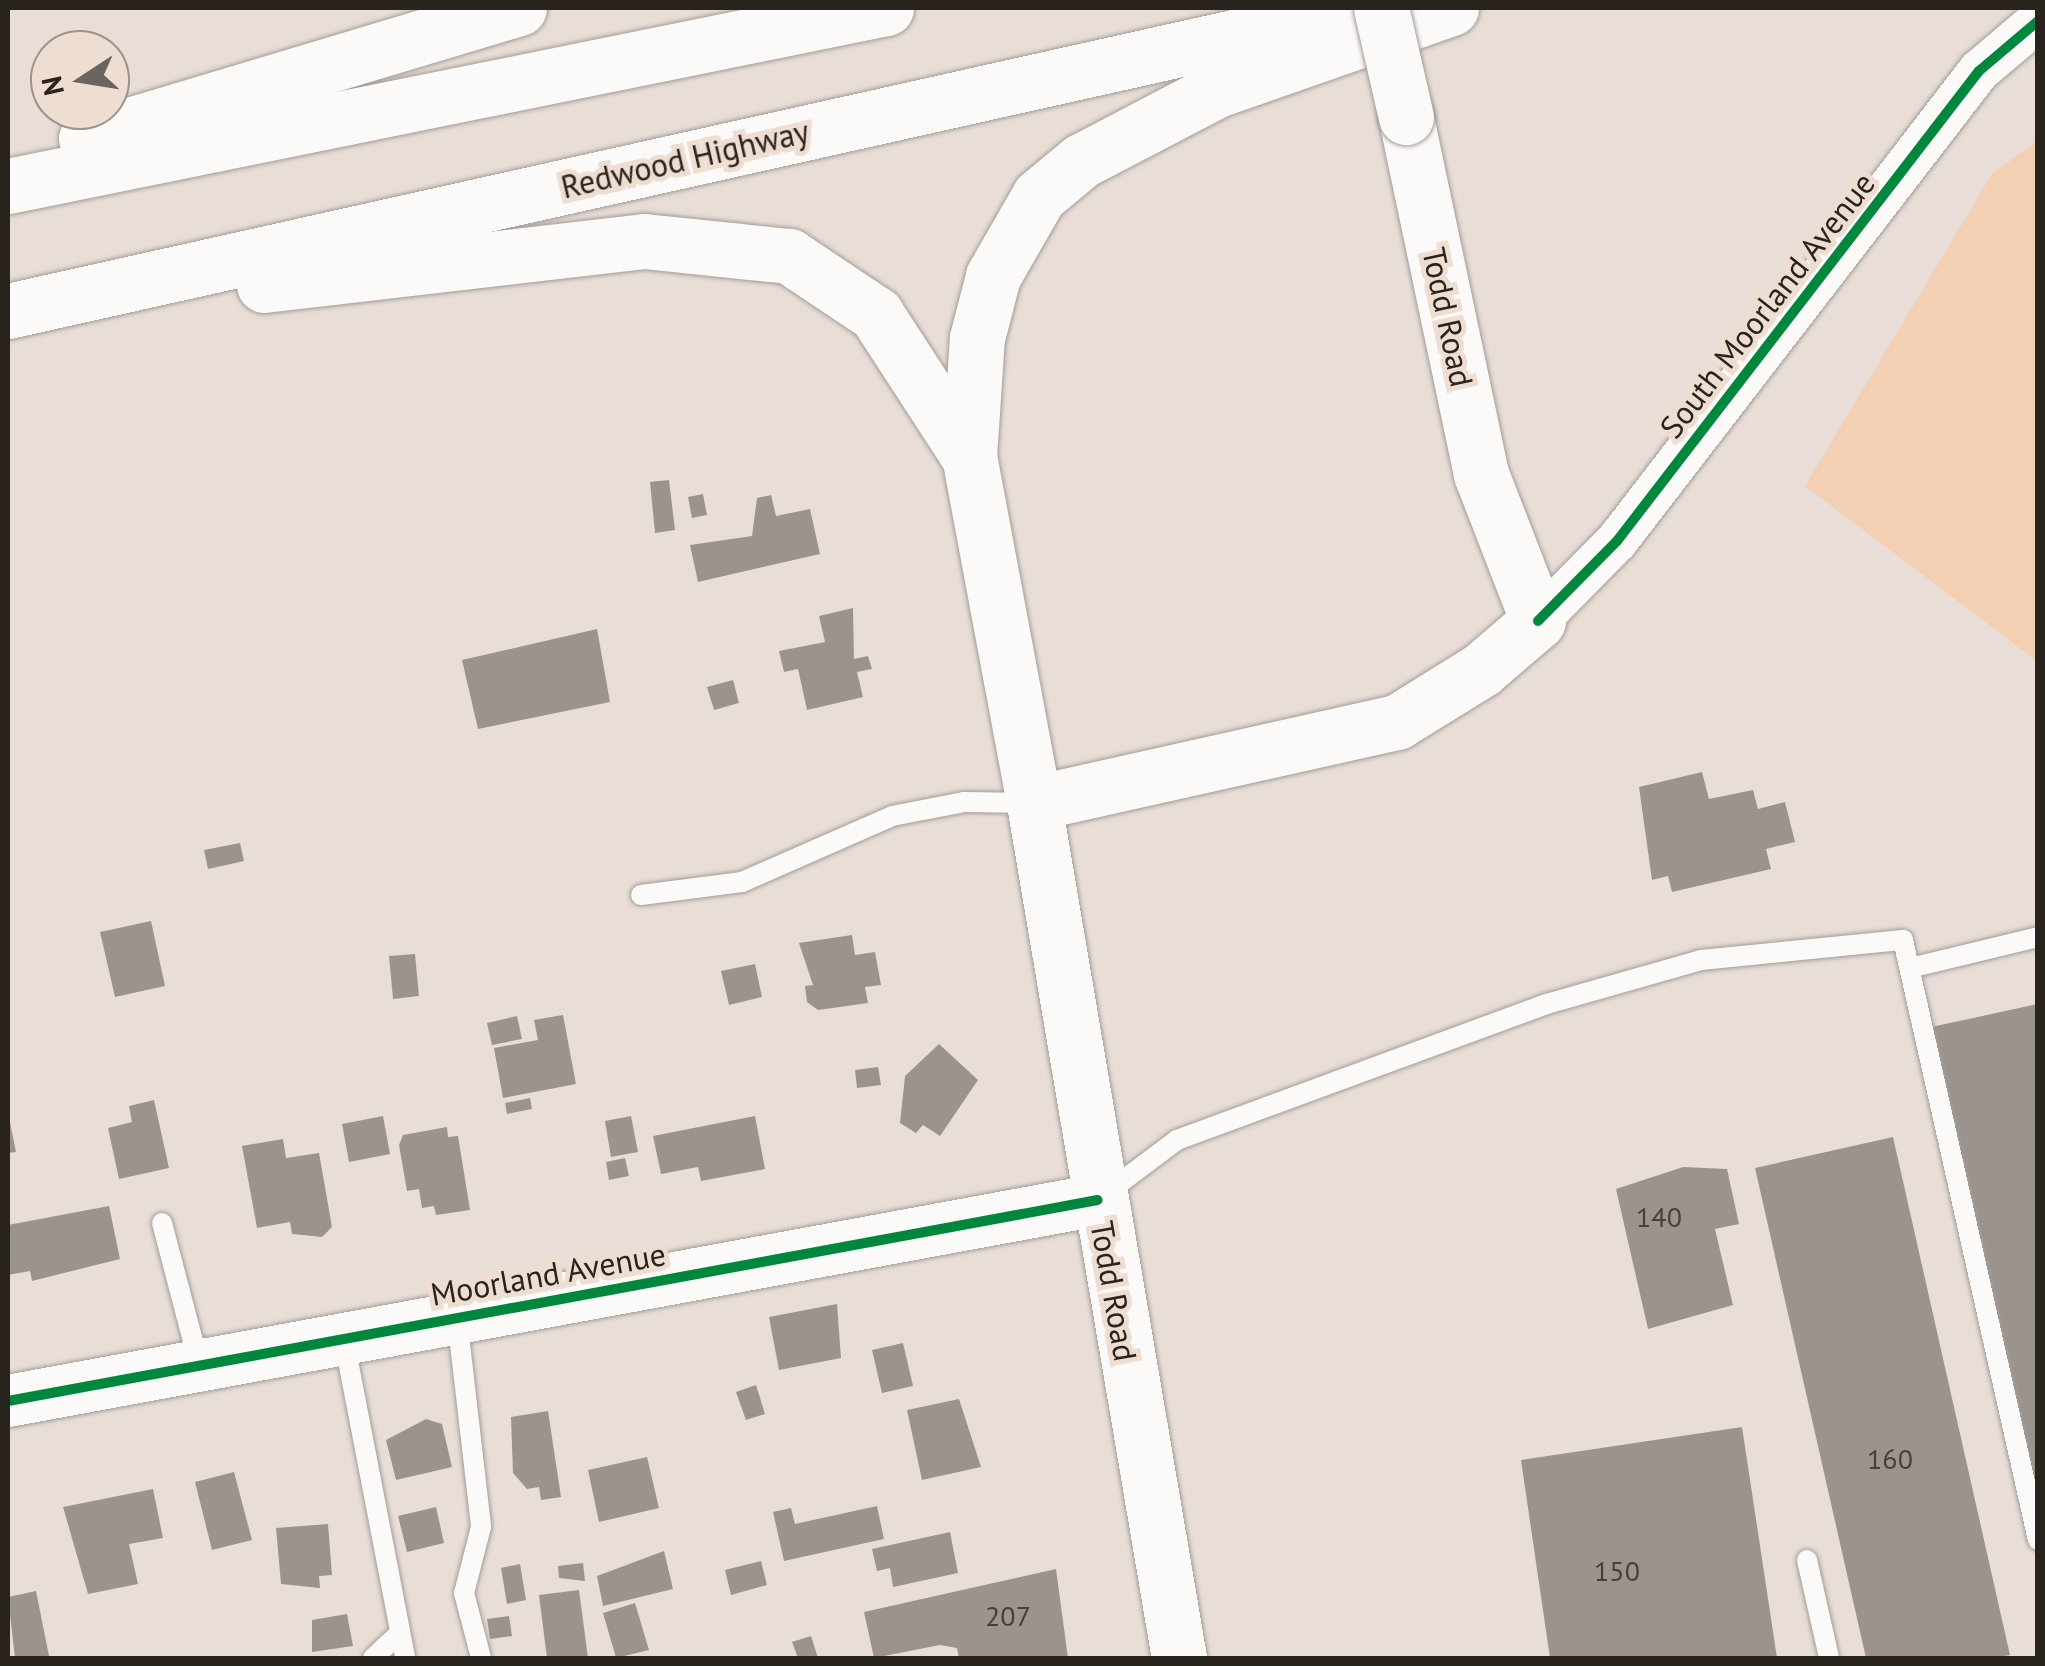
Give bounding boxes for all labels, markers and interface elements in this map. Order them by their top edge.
north arrow [30,30,130,130]
text: N [32,73,72,99]
street label: Redwood Highway [557,112,813,206]
street label: South Moorland Avenue [1651,164,1883,446]
street label: Todd Road [1415,244,1481,390]
house number: 140 [1636,1200,1682,1234]
street label: Todd Road [1083,1218,1145,1364]
street label: Moorland Avenue [427,1234,669,1314]
house number: 160 [1867,1442,1913,1476]
house number: 150 [1594,1554,1640,1588]
house number: 207 [985,1599,1031,1633]

